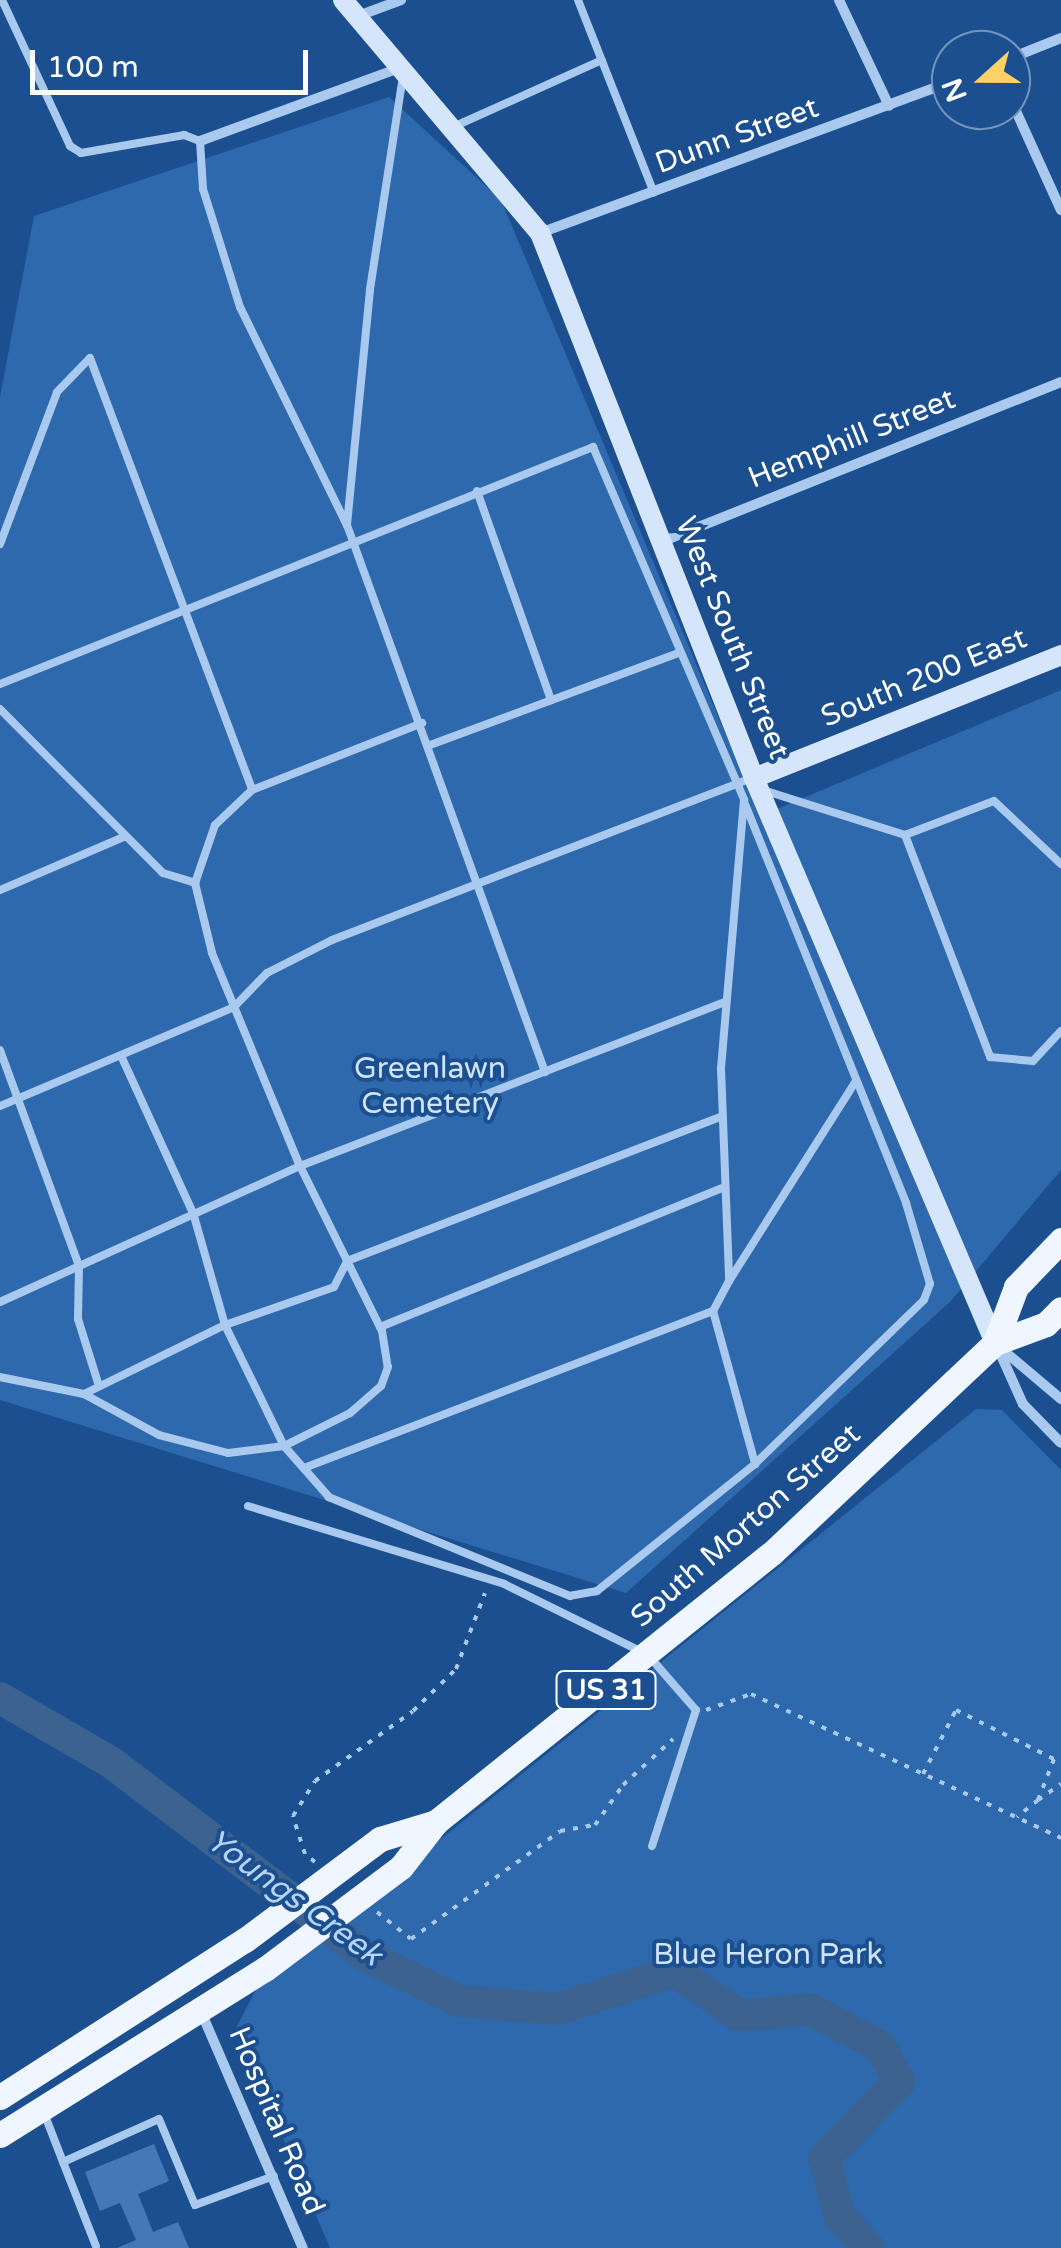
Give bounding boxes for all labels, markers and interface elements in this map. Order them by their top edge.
scale bar [35,30,312,92]
north arrow [931,30,1031,130]
text: 100 m [47,49,139,86]
text: N [935,73,975,107]
street label: Dunn Street [651,90,823,182]
street label: Hemphill Street [743,381,961,497]
street label: West South Street [667,512,797,764]
street label: South 200 East [816,620,1032,736]
park label: Greenlawn Cemetery [354,1051,506,1122]
street label: South Morton Street [624,1417,868,1635]
road number: US 31 [554,1667,658,1713]
water label: Youngs Creek [199,1821,389,1975]
park label: Blue Heron Park [653,1937,883,1973]
street label: Hospital Road [220,2022,332,2220]

